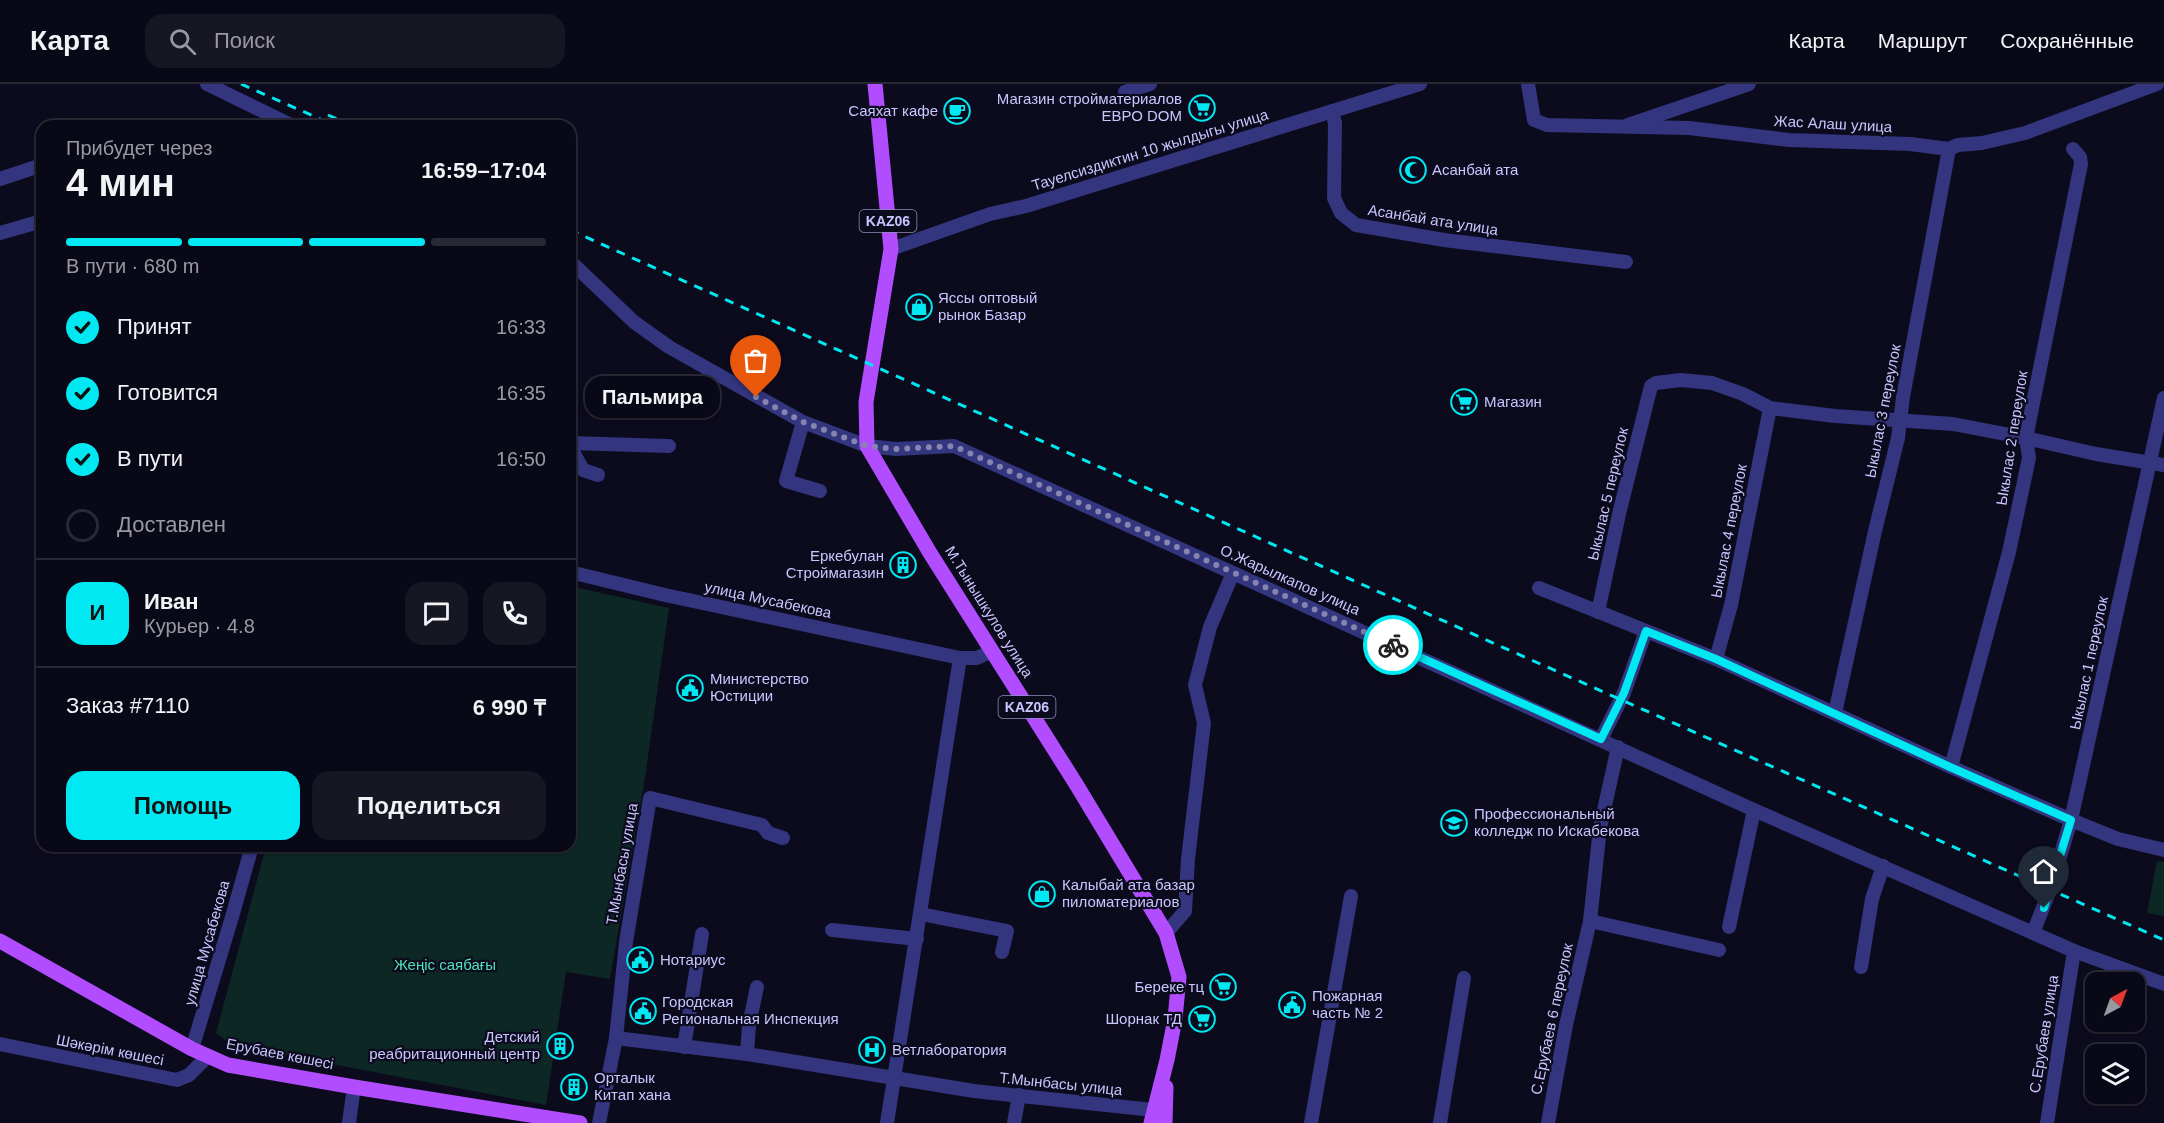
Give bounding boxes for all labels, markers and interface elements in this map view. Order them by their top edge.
search box [145,14,565,68]
text: Карта [30,25,109,56]
icon: search [166,25,199,58]
text: Поиск [214,28,275,53]
text: Карта [1789,29,1845,52]
text: Маршрут [1878,29,1967,52]
text: Сохранённые [2000,29,2134,52]
place label: Магазин стройматериалов ЕВРО DOM [997,90,1182,124]
supermarket icon: Магазин стройматериалов ЕВРО DOM [1187,93,1217,123]
cafe icon: Саяхат кафе [942,96,972,126]
place label: Саяхат кафе [848,102,938,119]
street label: Тауелсиздиктин 10 жылдыгы улица [1030,105,1271,194]
street label: Жас Алаш улица [1773,112,1893,135]
text: Прибудет через [66,137,212,159]
mosque icon: Асанбай ата [1398,155,1428,185]
text: 16:59–17:04 [421,158,546,183]
text: 4 мин [66,161,175,204]
place label: Асанбай ата [1432,161,1519,178]
street label: Асанбай ата улица [1367,201,1500,238]
road number: KАZ06 [860,210,916,232]
text: В пути · 680 m [66,255,199,277]
place label: Яссы оптовый рынок Базар [938,289,1037,323]
shop icon: Яссы оптовый рынок Базар [904,292,934,322]
icon: check [66,311,99,344]
text: Принят [117,314,191,339]
text: 16:33 [496,316,546,338]
pin [730,335,781,397]
street label: Ыкылас 3 переулок [1861,342,1904,479]
icon: bag [739,344,772,377]
street label: Ыкылас 2 переулок [1992,369,2031,506]
callout: Пальмира [585,376,720,418]
icon: check [66,377,99,410]
text: Готовится [117,380,218,405]
text: 16:35 [496,382,546,404]
text: Пальмира [602,386,703,408]
supermarket icon: Магазин [1449,387,1479,417]
place label: Магазин [1484,393,1542,410]
street label: Ыкылас 5 переулок [1584,425,1631,562]
icon: check [66,443,99,476]
text: В пути [117,446,183,471]
text: 16:50 [496,448,546,470]
street label: Ыкылас 4 переулок [1707,462,1750,599]
text: Доставлен [117,512,226,537]
street label: О.Жарылкапов улица [1218,541,1363,618]
street label: М.Тынышкулов улица [942,543,1037,681]
place label: Еркебулан Строймагазин [786,547,884,581]
building icon: Еркебулан Строймагазин [888,550,918,580]
street label: улица Мусабекова [703,578,834,621]
button: chat [405,582,468,645]
button: phone [483,582,546,645]
text: Иван [144,589,199,614]
street label: Ыкылас 1 переулок [2066,594,2111,731]
text: И [90,600,105,625]
text: Курьер · 4.8 [144,615,255,637]
courier [1363,615,1423,675]
icon: bike [1377,629,1410,662]
place label: Министерство Юстиции [710,670,809,704]
public building icon: Министерство Юстиции [675,673,705,703]
text: Заказ #7110 [66,693,189,718]
text: 6 990 ₸ [473,695,546,720]
road number: KАZ06 [998,696,1056,718]
button: Помощь [66,771,300,840]
button: Поделиться [312,771,546,840]
street label: Т.Мынбасы улица [602,801,641,926]
place label: Профессиональный колледж по Искабекова [1474,805,1640,839]
school or university icon: Профессиональный колледж по Искабекова [1439,808,1469,838]
pin [2018,846,2069,908]
icon: home [2027,855,2060,888]
place label: Калыбай ата базар пиломатериалов [1062,876,1195,910]
street label: улица Мусабекова [181,878,233,1007]
shop icon: Калыбай ата базар пиломатериалов [1027,879,1057,909]
street label: С.Ерубаев 6 переулок [1527,941,1576,1096]
public building icon: Нотариус [625,945,655,975]
place label: Нотариус [660,951,726,968]
park label: Жеңіс саябағы [394,956,496,973]
supermarket icon: Береке тц [1208,972,1238,1002]
north arrow [2085,972,2145,1032]
map controls [2085,972,2145,1104]
street label: С.Ерубаев улица [2026,973,2061,1094]
place label: Береке тц [1134,978,1204,995]
place label: Пожарная часть № 2 [1312,987,1383,1021]
public building icon: Пожарная часть № 2 [1277,990,1307,1020]
place label: Городская Региональная Инспекция [662,993,839,1027]
public building icon: Городская Региональная Инспекция [628,996,658,1026]
supermarket icon: Шорнак ТД [1187,1004,1217,1034]
place label: Шорнак ТД [1105,1010,1182,1027]
place label: Детский реабритационный центр [369,1028,540,1062]
street label: Шәкәрім көшесі [55,1031,165,1068]
building icon: Детский реабритационный центр [545,1031,575,1061]
street label: Ерубаев көшесі [225,1035,335,1072]
hospital icon: Ветлаборатория [857,1035,887,1065]
place label: Ветлаборатория [892,1041,1007,1058]
button: layers [2085,1044,2145,1104]
place label: Орталык Китап хана [594,1069,671,1103]
street label: Т.Мынбасы улица [999,1069,1124,1098]
building icon: Орталык Китап хана [559,1072,589,1102]

